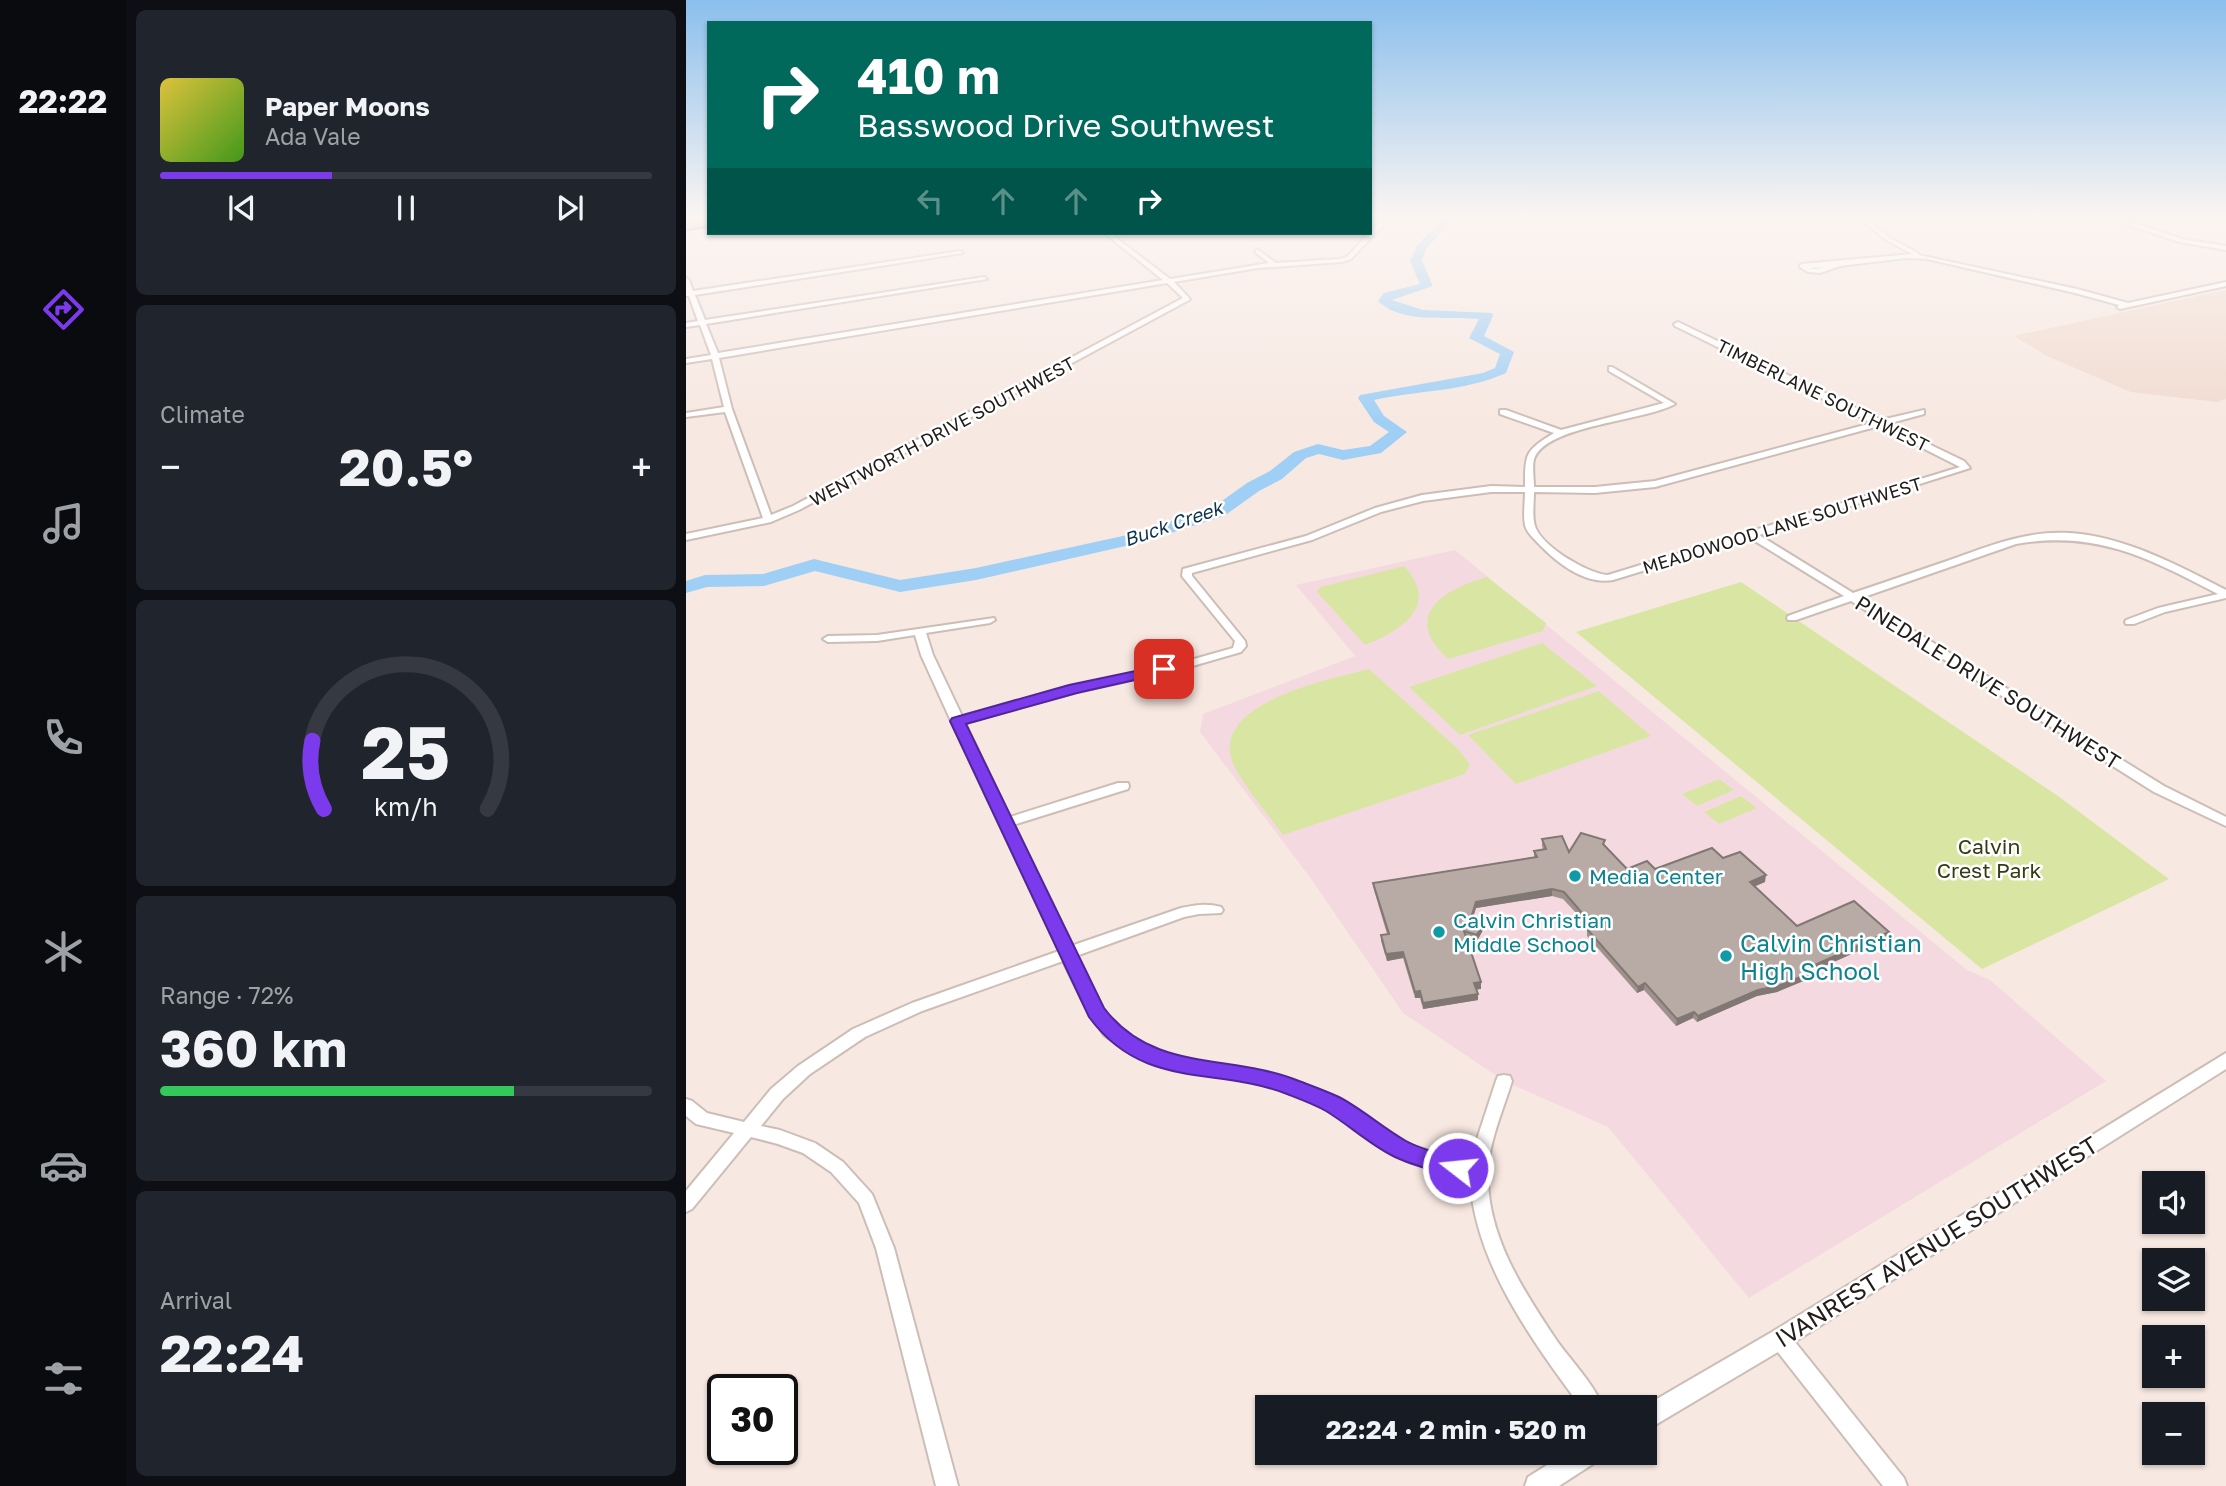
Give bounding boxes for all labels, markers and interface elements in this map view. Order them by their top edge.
text: 410 m [857,46,1000,105]
icon: right [742,49,833,140]
text: 22:22 [19,82,107,120]
text: Paper Moons [265,91,430,122]
text: Basswood Drive Southwest [857,106,1275,144]
text: Ada Vale [265,122,361,150]
icon: left [911,182,949,220]
icon: ahead [984,182,1022,220]
icon: ahead [1057,182,1095,220]
icon: right [1130,182,1168,220]
icon: previous [223,189,261,227]
icon: pause [387,189,425,227]
icon: next [551,189,589,227]
icon: directions [39,285,88,334]
street label: TIMBERLANE SOUTHWEST [1713,334,1933,456]
street label: WENTWORTH DRIVE SOUTHWEST [806,352,1078,510]
text: Climate [160,400,245,428]
text: 20.5° [339,435,473,497]
text: − [160,444,181,489]
text: + [631,444,652,489]
street label: MEADOWOOD LANE SOUTHWEST [1640,472,1924,578]
water label: Buck Creek [1121,495,1228,551]
icon: music [39,499,88,548]
street label: PINEDALE DRIVE SOUTHWEST [1851,589,2125,775]
pin [1134,639,1194,699]
icon: arrive [1145,650,1183,688]
text: 25 [362,708,450,795]
icon: phone [39,713,88,762]
text: km/h [374,791,438,822]
park label: Calvin Crest Park [1937,833,2041,883]
place label: Media Center [1589,863,1723,889]
marker: Media Center [1567,868,1583,884]
place label: Calvin Christian Middle School [1453,907,1612,957]
marker: Calvin Christian Middle School [1431,924,1447,940]
icon: climate [39,927,88,976]
place label: Calvin Christian High School [1740,928,1922,985]
marker: Calvin Christian High School [1718,948,1734,964]
text: Range · 72% [160,981,293,1009]
text: 360 km [160,1016,347,1078]
street label: IVANREST AVENUE SOUTHWEST [1769,1129,2103,1353]
position arrow [1421,1131,1495,1205]
icon: car [39,1141,88,1190]
map controls [2142,1171,2205,1465]
button: sound [2142,1171,2205,1234]
button: layers [2142,1248,2205,1311]
text: Arrival [160,1286,232,1314]
text: 22:24 [160,1321,304,1383]
button: + [2142,1325,2205,1388]
icon: filters [39,1354,88,1403]
speed limit sign: 30 [707,1374,798,1465]
button: − [2142,1402,2205,1465]
text: 22:24 · 2 min · 520 m [1326,1414,1586,1445]

